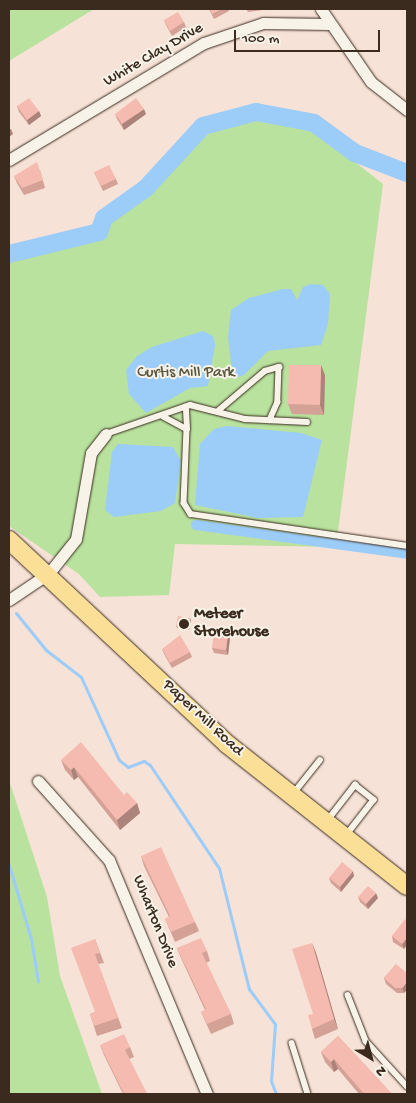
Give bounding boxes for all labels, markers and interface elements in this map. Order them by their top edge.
street label: White Clay Drive [101,20,207,92]
scale bar [236,20,382,52]
text: 100 m [242,30,279,48]
park label: Curtis Mill Park [137,364,235,384]
place label: Meteer Storehouse [194,605,269,643]
marker: Meteer Storehouse [178,618,190,630]
street label: Paper Mill Road [158,677,246,761]
street label: Wharton Drive [127,873,181,971]
north arrow [346,1033,396,1083]
text: N [372,1061,389,1080]

